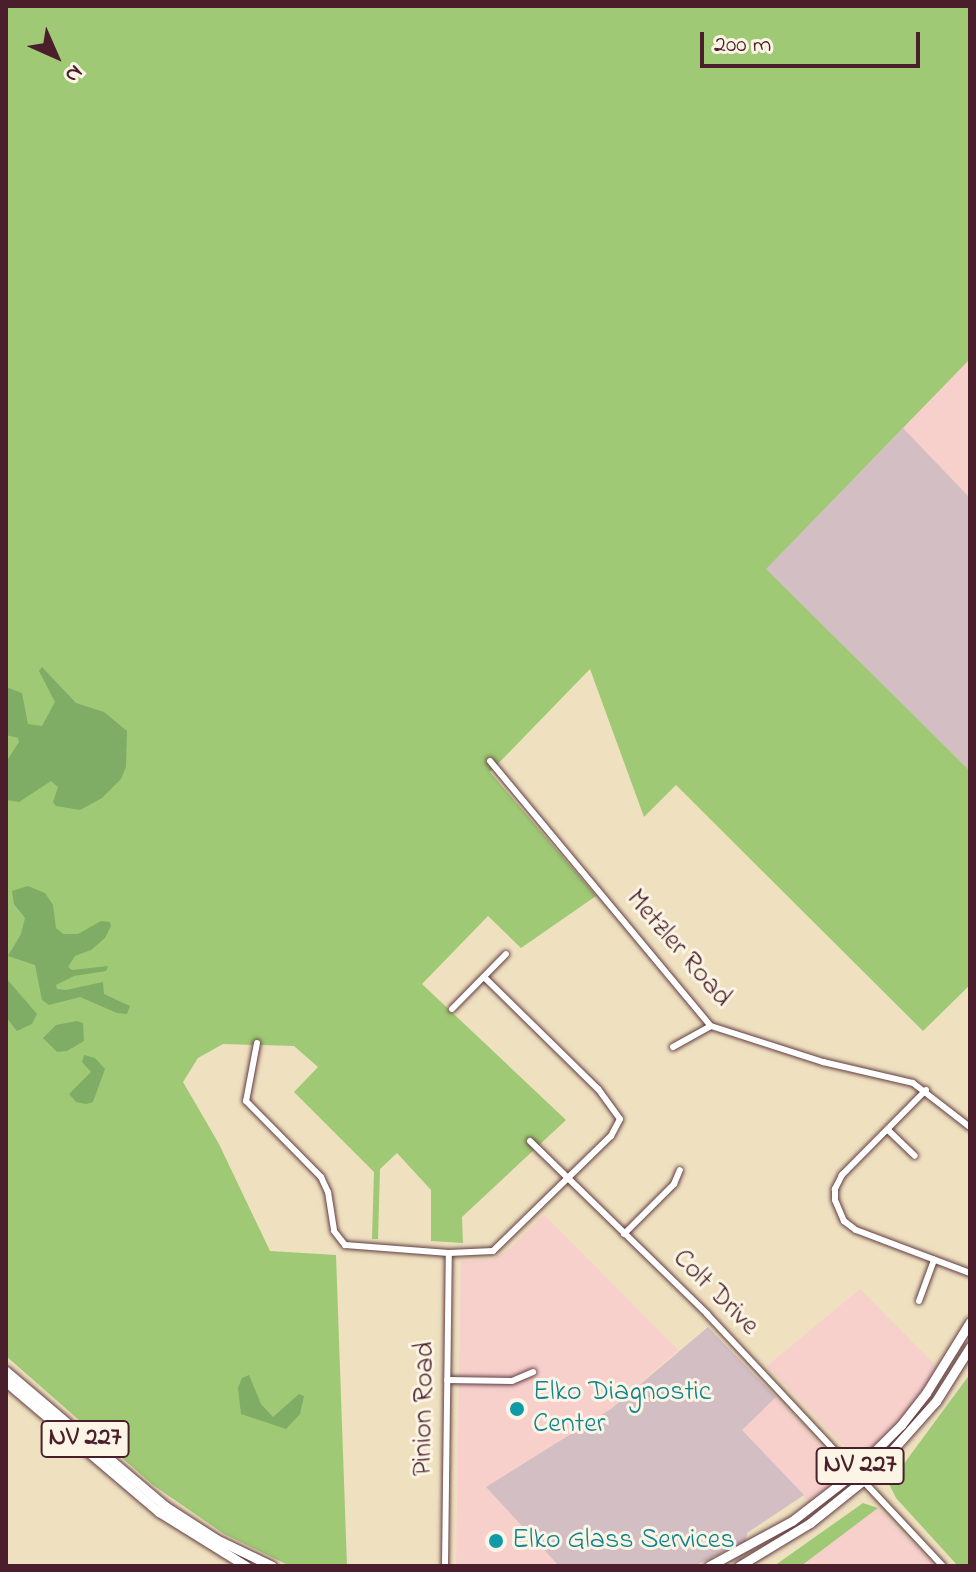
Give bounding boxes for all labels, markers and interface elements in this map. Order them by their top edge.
north arrow [16,16,96,96]
scale bar [704,16,924,66]
text: 200 m [714,28,771,63]
text: N [56,56,90,90]
street label: Metzler Road [618,883,738,1015]
street label: Colt Drive [665,1243,765,1343]
street label: Pinion Road [407,1341,443,1477]
place label: Elko Diagnostic Center [533,1376,711,1442]
marker: Elko Diagnostic Center [508,1400,526,1418]
road number: NV 227 [39,1417,131,1461]
road number: NV 227 [814,1444,906,1488]
place label: Elko Glass Services [512,1524,735,1558]
marker: Elko Glass Services [487,1532,505,1550]

